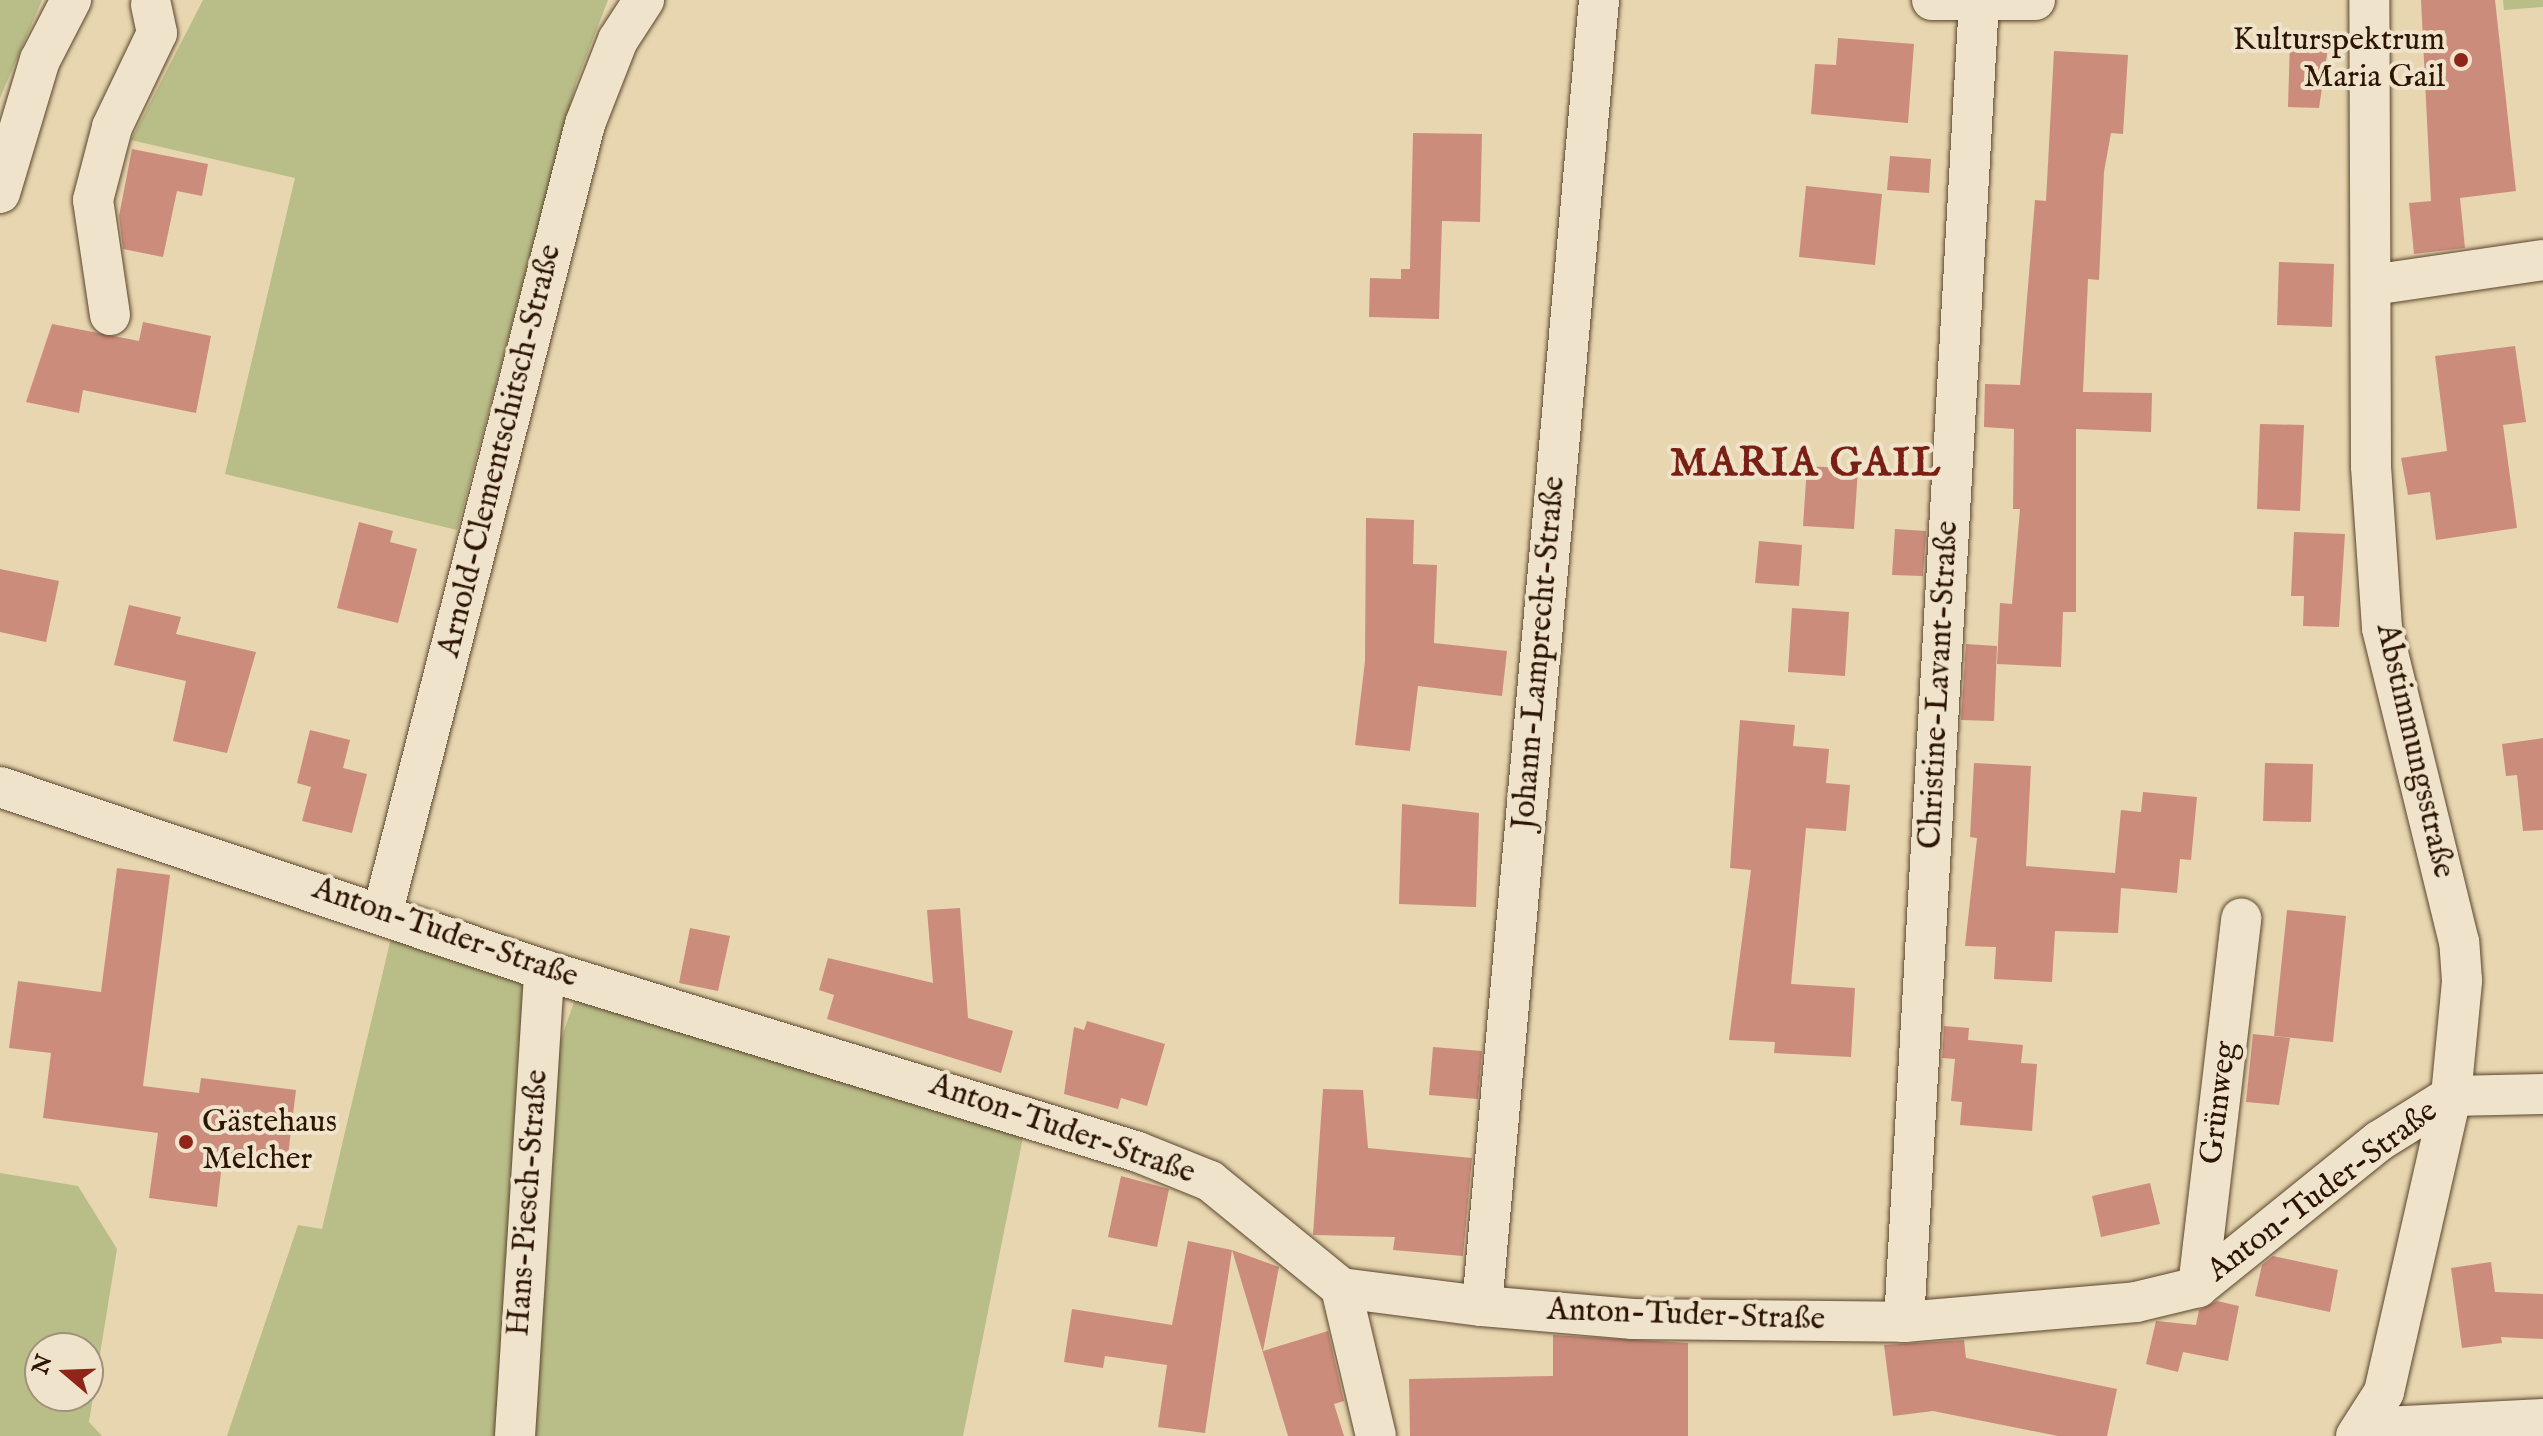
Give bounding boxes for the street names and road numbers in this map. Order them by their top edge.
street label: Arnold-Clementschitsch-Straße [431,241,571,661]
street label: Johann-Lamprecht-Straße [1505,475,1575,831]
street label: Christine-Lavant-Straße [1912,520,1968,850]
street label: Abstimmungsstraße [2366,620,2462,882]
street label: Anton-Tuder-Straße [307,871,583,997]
street label: Grünweg [2193,1039,2247,1167]
street label: Anton-Tuder-Straße [924,1067,1200,1193]
street label: Hans-Piesch-Straße [501,1068,557,1338]
street label: Anton-Tuder-Straße [2200,1093,2446,1291]
street label: Anton-Tuder-Straße [1546,1292,1826,1340]

